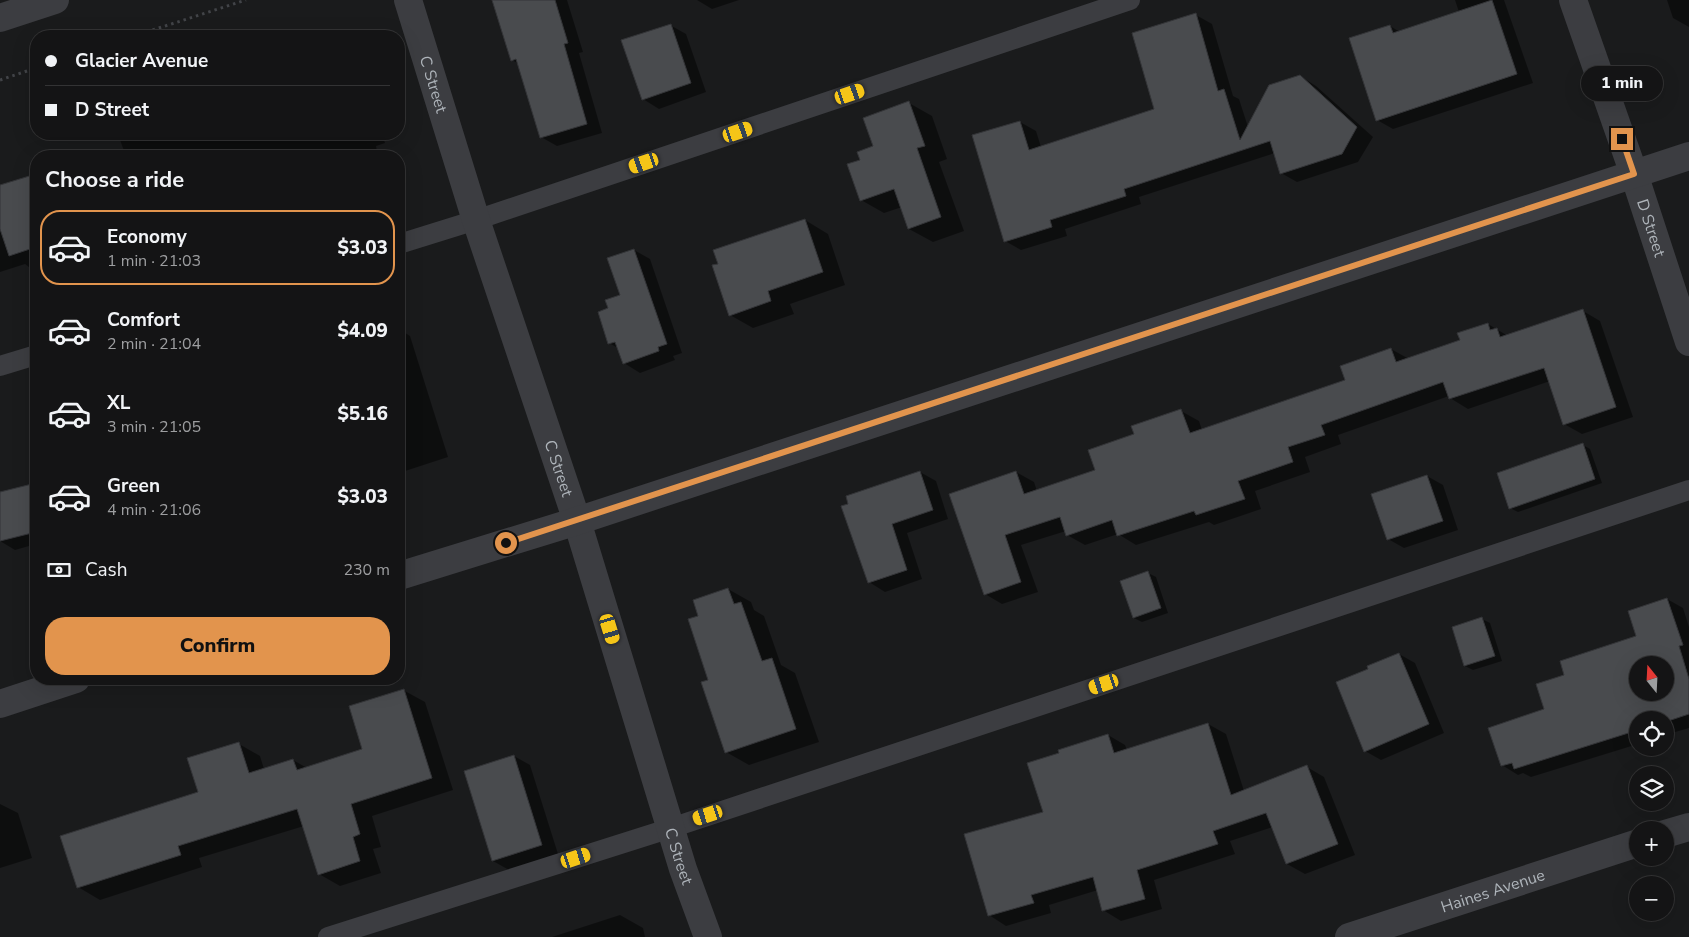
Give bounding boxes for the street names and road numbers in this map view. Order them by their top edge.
street label: C Street [414,53,452,116]
street label: D Street [1631,196,1671,260]
street label: C Street [539,437,578,500]
street label: C Street [659,825,698,888]
street label: Haines Avenue [1438,864,1548,918]

